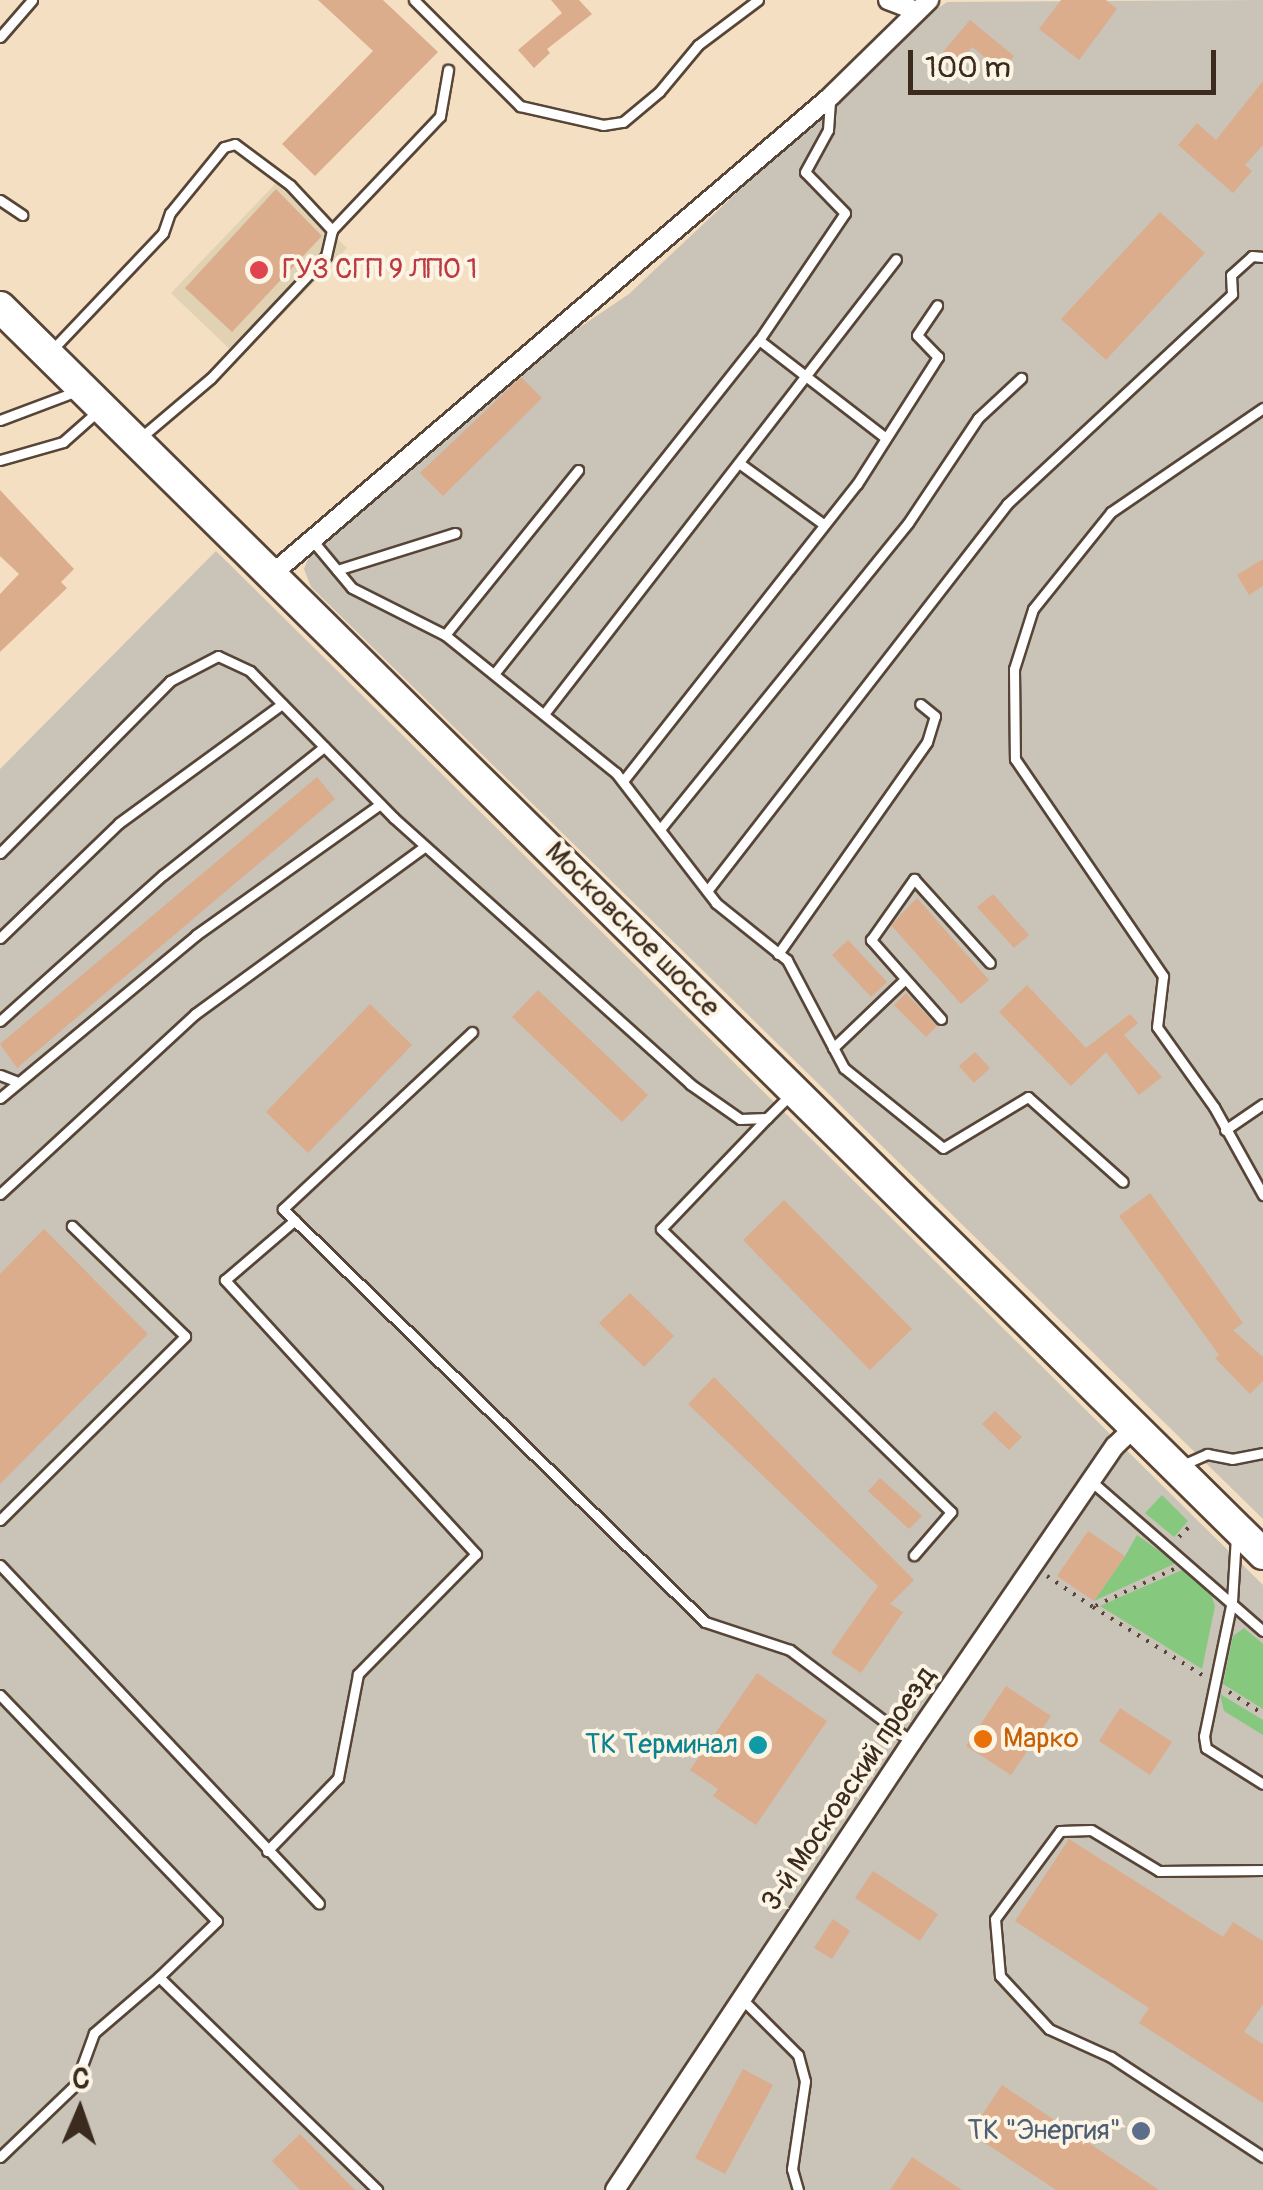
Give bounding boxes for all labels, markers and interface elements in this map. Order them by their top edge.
scale bar [913,30,1220,92]
text: 100 m [925,49,1011,86]
place label: ГУЗ СГП 9 ЛПО 1 [282,253,478,287]
marker: ГУЗ СГП 9 ЛПО 1 [246,257,272,283]
street label: Московское шоссе [538,836,726,1024]
street label: 3-й Московский проезд [755,1661,943,1917]
place label: Марко [1003,1722,1079,1756]
place label: ТК Терминал [585,1728,738,1762]
marker: Марко [972,1728,994,1750]
marker: ТК Терминал [747,1734,769,1756]
north arrow [30,2060,130,2160]
text: С [72,2062,90,2097]
place label: ТК "Энергия" [968,2114,1121,2148]
marker: ТК "Энергия" [1130,2120,1152,2142]

